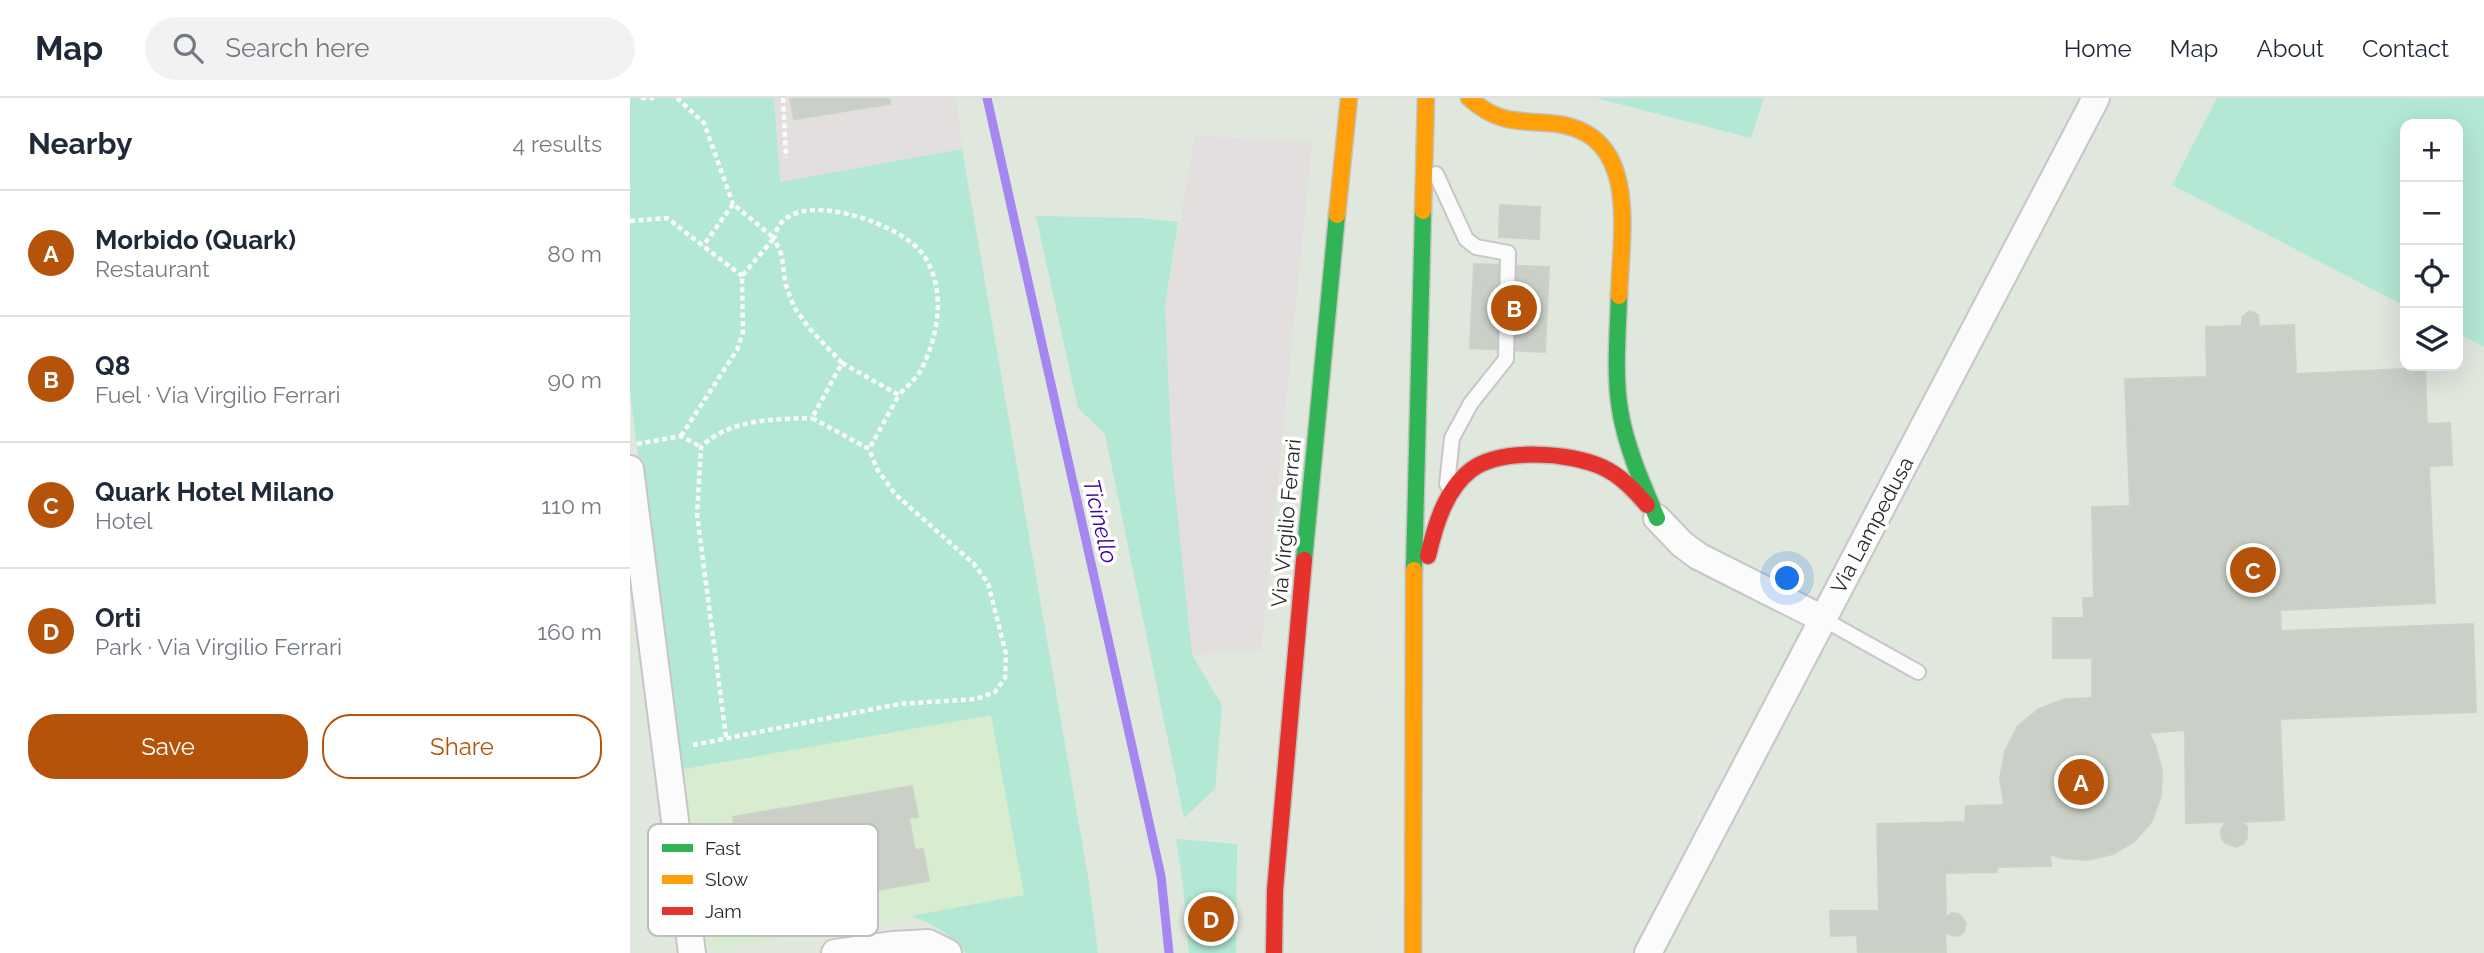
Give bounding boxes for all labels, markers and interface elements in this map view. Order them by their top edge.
search box [145,17,635,80]
text: Map [35,29,103,68]
icon: search [169,29,207,67]
text: Search here [225,33,370,63]
text: Home [2064,34,2132,63]
text: Map [2170,34,2218,63]
text: About [2256,34,2324,63]
text: Contact [2362,34,2449,63]
map controls [2400,119,2463,371]
button: + [2400,119,2463,182]
text: Nearby [28,126,132,161]
text: 4 results [513,130,602,157]
button: − [2400,182,2463,245]
text: Morbido (Quark) [95,225,296,255]
text: A [43,240,59,267]
text: 80 m [547,240,602,267]
button: locate [2400,245,2463,308]
text: Restaurant [95,255,210,282]
pin: B [1491,282,1537,334]
button: layers [2400,308,2463,371]
text: Q8 [95,351,130,381]
text: B [43,366,59,393]
text: 90 m [547,366,602,393]
text: Fuel · Via Virgilio Ferrari [95,381,341,408]
street label: Via Virgilio Ferrari [1266,438,1306,608]
street label: Via Lampedusa [1826,452,1918,598]
water label: Ticinello [1078,476,1124,566]
text: Quark Hotel Milano [95,477,334,507]
text: C [43,492,59,519]
text: 110 m [541,492,602,519]
text: Hotel [95,507,153,534]
pin: C [2230,544,2276,596]
your location [1770,561,1804,595]
text: Orti [95,603,141,633]
text: D [43,618,59,645]
text: 160 m [537,618,602,645]
text: Park · Via Virgilio Ferrari [95,633,342,660]
button: Save [28,714,308,779]
button: Share [322,714,602,779]
pin: A [2058,756,2104,808]
legend [648,824,878,936]
text: Fast [705,837,741,859]
text: Slow [705,868,749,890]
pin: D [1188,893,1234,945]
text: Jam [705,900,742,922]

